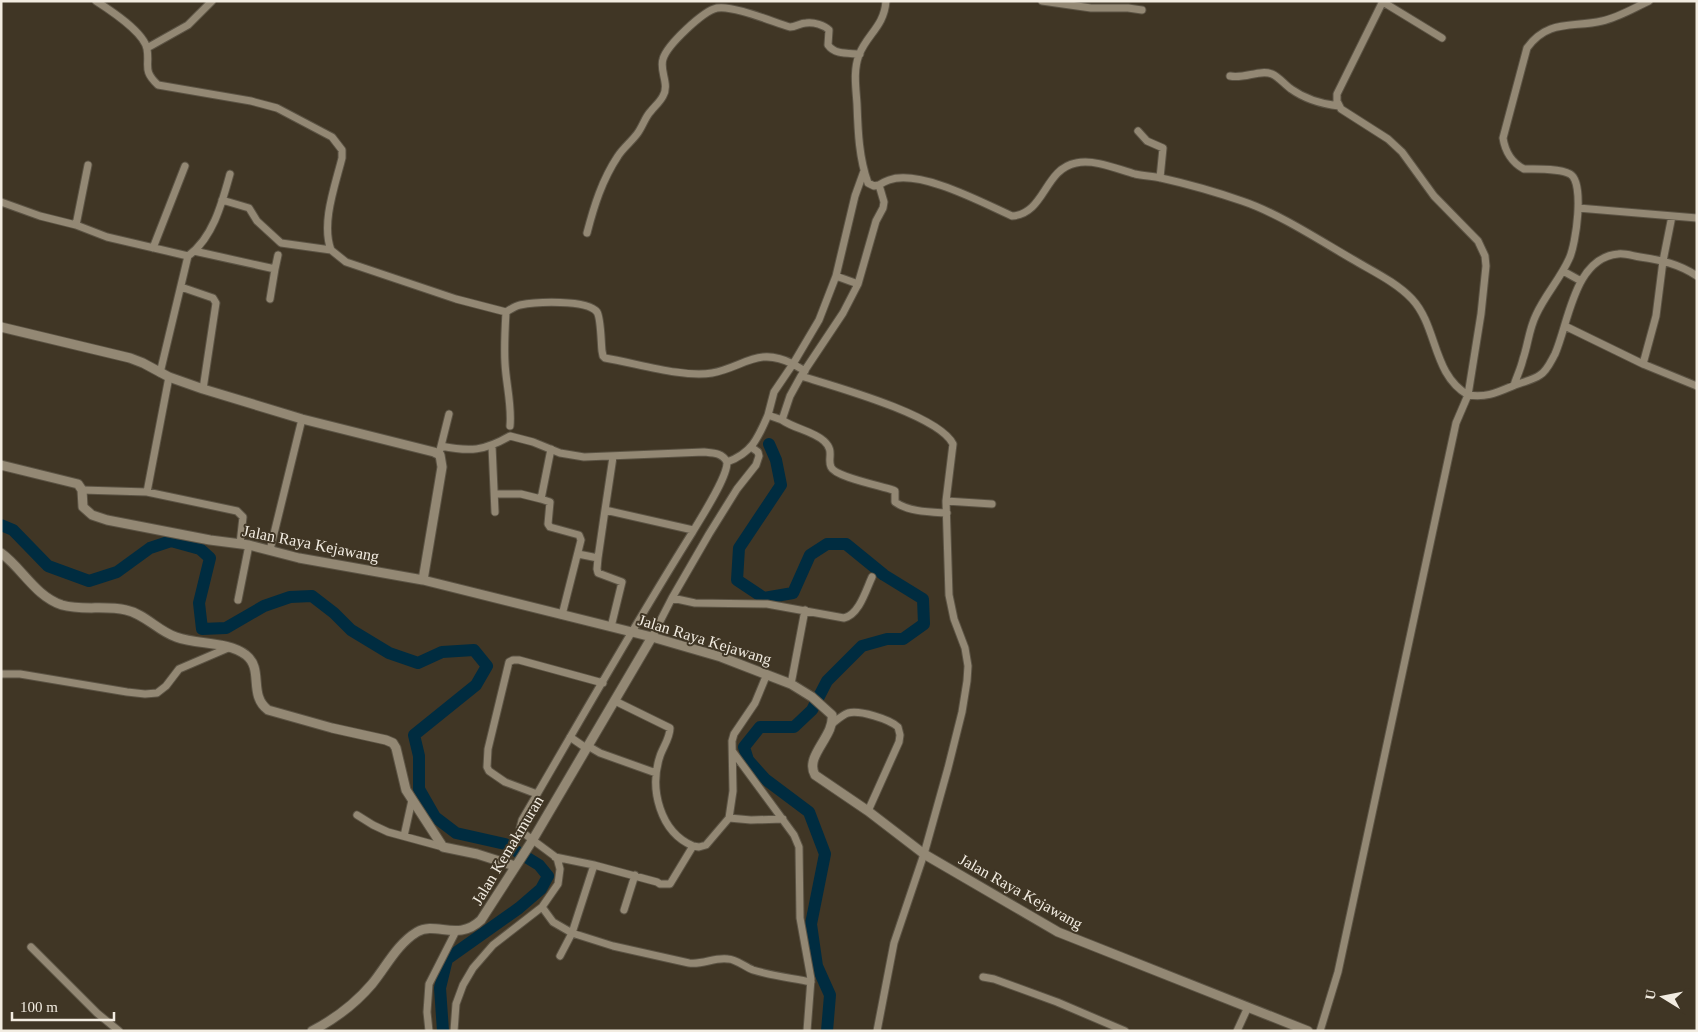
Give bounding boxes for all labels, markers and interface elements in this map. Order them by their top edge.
street label: Jalan Raya Kejawang [241,522,381,566]
street label: Jalan Raya Kejawang [636,611,774,669]
street label: Jalan Kemakmuran [468,793,547,908]
street label: Jalan Raya Kejawang [956,850,1085,933]
north arrow [1638,972,1688,1022]
text: U [1642,989,1659,1001]
scale bar [12,990,115,1022]
text: 100 m [20,999,58,1015]

